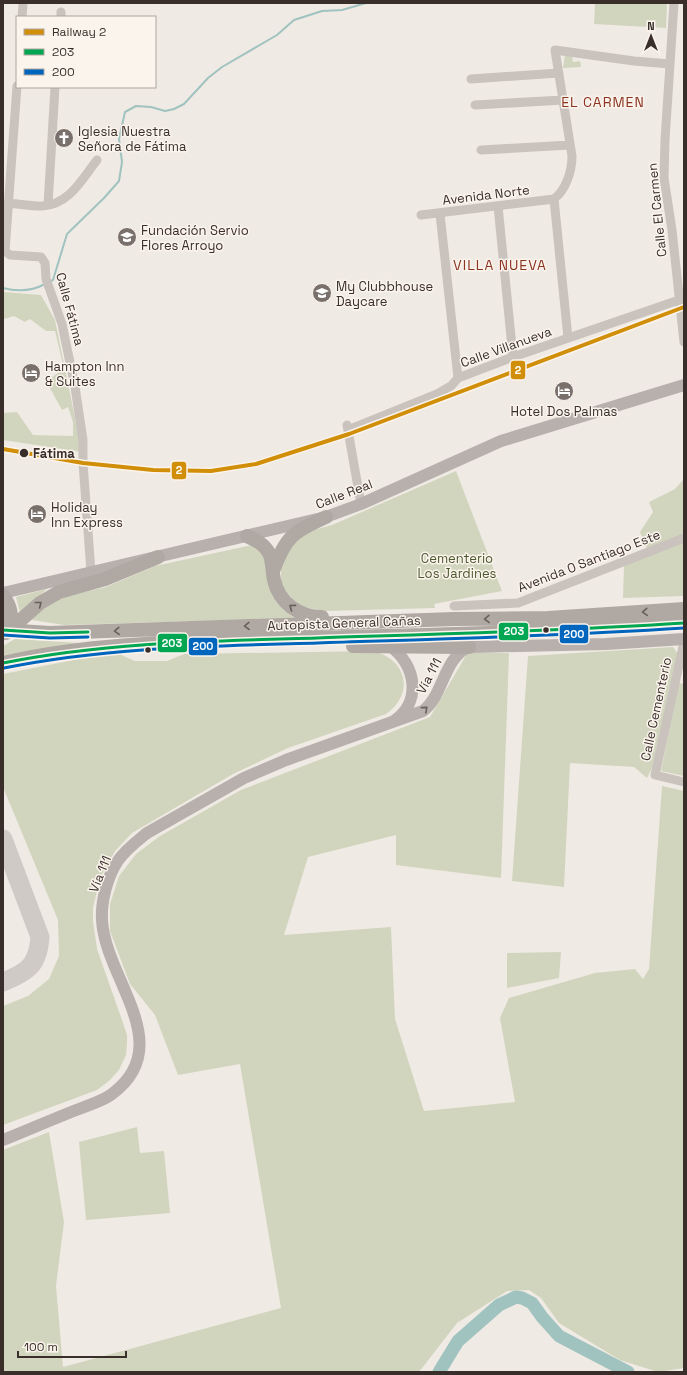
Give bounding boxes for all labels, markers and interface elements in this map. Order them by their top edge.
legend [16,16,156,88]
north arrow [631,16,671,56]
text: N [647,19,655,33]
text: Railway 2 [52,24,106,40]
text: 203 [52,44,74,60]
text: 200 [52,64,75,80]
district label: EL CARMEN [561,93,645,111]
place label: Iglesia Nuestra Señora de Fátima [78,123,187,155]
church icon: Iglesia Nuestra Señora de Fátima [53,127,75,149]
street label: Calle El Carmen [644,162,670,258]
street label: Avenida Norte [441,181,531,209]
place label: Fundación Servio Flores Arroyo [141,222,249,254]
school or university icon: Fundación Servio Flores Arroyo [116,226,138,248]
district label: VILLA NUEVA [453,256,547,274]
street label: Calle Fátima [52,271,88,348]
place label: My Clubbhouse Daycare [336,278,433,310]
school or university icon: My Clubbhouse Daycare [311,282,333,304]
street label: Calle Villanueva [458,322,554,371]
place label: Hampton Inn & Suites [45,358,125,390]
line badge: 2 [510,360,526,380]
hotel icon: Hampton Inn & Suites [20,362,42,384]
text: 2 [515,363,522,377]
hotel icon: Hotel Dos Palmas [553,380,575,402]
place label: Hotel Dos Palmas [511,403,618,420]
place label: Fátima [33,445,75,462]
marker: Fátima [18,447,30,459]
line badge: 2 [171,461,187,480]
text: 2 [176,463,183,477]
street label: Calle Real [313,475,375,513]
place label: Holiday Inn Express [51,499,123,531]
hotel icon: Holiday Inn Express [26,503,48,525]
street label: Avenida 0 Santiago Este [515,526,663,596]
park label: Cementerio Los Jardines [418,550,497,582]
one-way arrow [34,602,41,609]
one-way arrow [289,605,296,612]
one-way arrow [642,607,648,616]
street label: Autopista General Cañas [267,612,421,634]
one-way arrow [484,614,490,623]
one-way arrow [244,622,250,630]
line badge: 203 [498,622,529,641]
text: 203 [504,624,524,638]
line badge: 200 [559,624,589,644]
unlabelled marker [541,625,551,635]
one-way arrow [114,626,120,635]
text: 200 [564,627,584,641]
line badge: 203 [157,633,188,653]
text: 203 [162,636,182,650]
line badge: 200 [188,637,218,656]
text: 200 [193,639,213,653]
unlabelled marker [143,645,153,655]
street label: Vía 111 [412,655,446,697]
street label: Calle Cementerio [637,656,675,762]
one-way arrow [420,706,428,713]
street label: Vía 111 [85,853,115,895]
scale bar [18,1333,126,1359]
text: 100 m [24,1339,58,1355]

